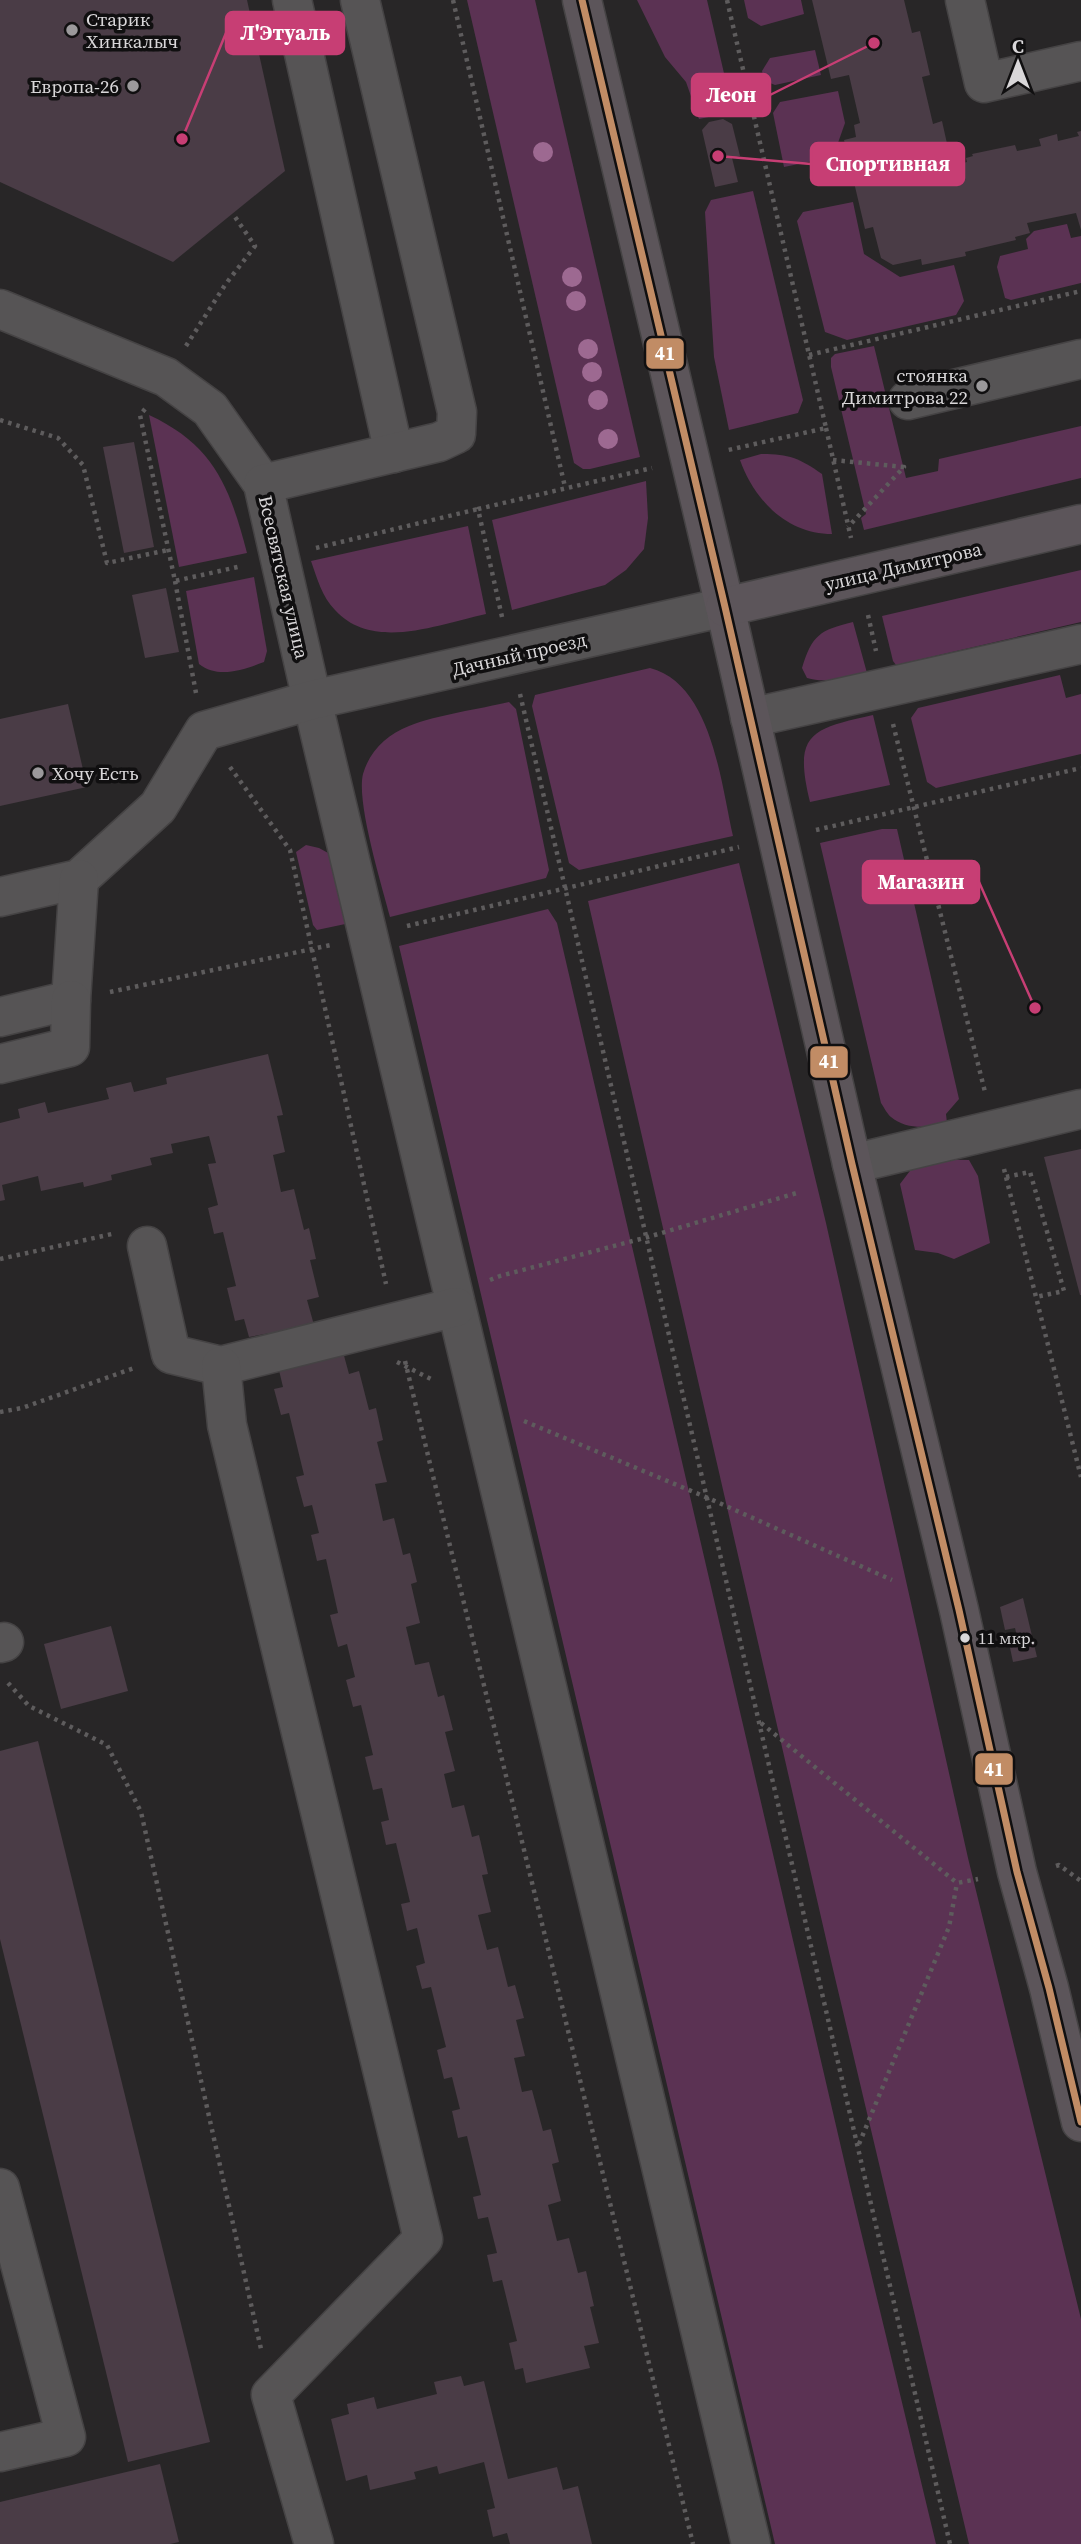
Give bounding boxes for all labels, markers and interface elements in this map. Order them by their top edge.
place label: Старик Хинкалыч [86,6,178,54]
callout: Л'Этуаль [226,12,344,54]
text: Л'Этуаль [240,18,330,47]
marker: Старик Хинкалыч [64,22,80,38]
north arrow [983,28,1053,98]
text: С [1012,33,1024,59]
place label: Европа-26 [30,73,119,99]
callout: Леон [692,74,770,116]
marker: Европа-26 [125,78,141,94]
text: Леон [706,80,756,109]
callout: Спортивная [811,143,964,185]
text: Спортивная [826,149,950,178]
line badge: 41 [645,337,685,370]
text: 41 [655,340,675,366]
place label: стоянка Димитрова 22 [842,362,968,410]
marker: стоянка Димитрова 22 [974,378,990,394]
street label: Всесвятская улица [253,493,316,662]
street label: улица Димитрова [822,535,984,597]
street label: Дачный проезд [449,626,589,682]
place label: Хочу Есть [52,760,139,786]
marker: Хочу Есть [30,765,46,781]
callout: Магазин [863,861,979,903]
text: Магазин [877,867,965,896]
line badge: 41 [809,1045,849,1079]
text: 41 [819,1048,839,1074]
place label: 11 мкр. [978,1626,1035,1650]
marker: 11 мкр. [958,1631,972,1645]
line badge: 41 [974,1752,1014,1786]
text: 41 [984,1756,1004,1782]

